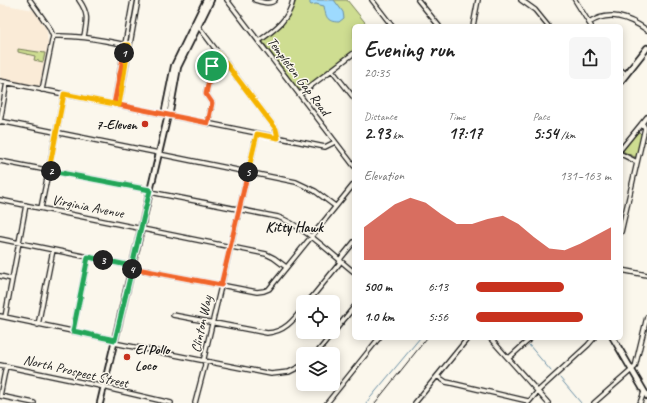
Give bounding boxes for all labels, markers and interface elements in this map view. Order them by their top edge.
street label: Templeton Gap Road [264,34,335,121]
text: Evening run [364,36,454,64]
button: share [569,37,611,79]
pin: 1 [114,43,134,63]
text: 1 [122,46,126,60]
pin [195,49,229,83]
icon: arrive [201,55,223,77]
text: 20:35 [364,65,390,81]
text: Distance [364,109,397,123]
text: Time [448,109,465,123]
text: Pace [533,109,550,123]
place label: 7-Eleven [96,116,139,133]
marker: 7-Eleven [140,119,150,129]
text: 2.93 [364,123,390,144]
text: 17:17 [448,123,482,144]
text: 5:54 [533,123,558,144]
text: km [390,128,404,142]
text: /km [558,128,575,142]
pin: 2 [41,161,61,181]
pin: 5 [238,162,258,182]
text: 2 [49,164,53,178]
text: 5 [246,165,250,179]
text: Elevation [364,168,404,184]
text: 131–163 m [560,168,611,184]
street label: Virginia Avenue [51,191,127,222]
district label: Kitty Hawk [265,218,324,237]
pin: 3 [93,250,113,270]
text: 3 [101,253,105,267]
pin: 4 [122,259,142,279]
text: 4 [130,262,134,276]
text: 500 m [364,279,392,295]
text: 6:13 [428,279,448,295]
street label: Clinton Way [187,293,216,354]
map controls [296,295,340,391]
button: locate [296,295,340,339]
text: 1.0 km [364,309,394,325]
text: 5:56 [428,309,448,325]
place label: El Pollo Loco [135,341,172,374]
button: layers [296,347,340,391]
street label: North Prospect Street [22,351,131,392]
marker: El Pollo Loco [122,352,132,362]

